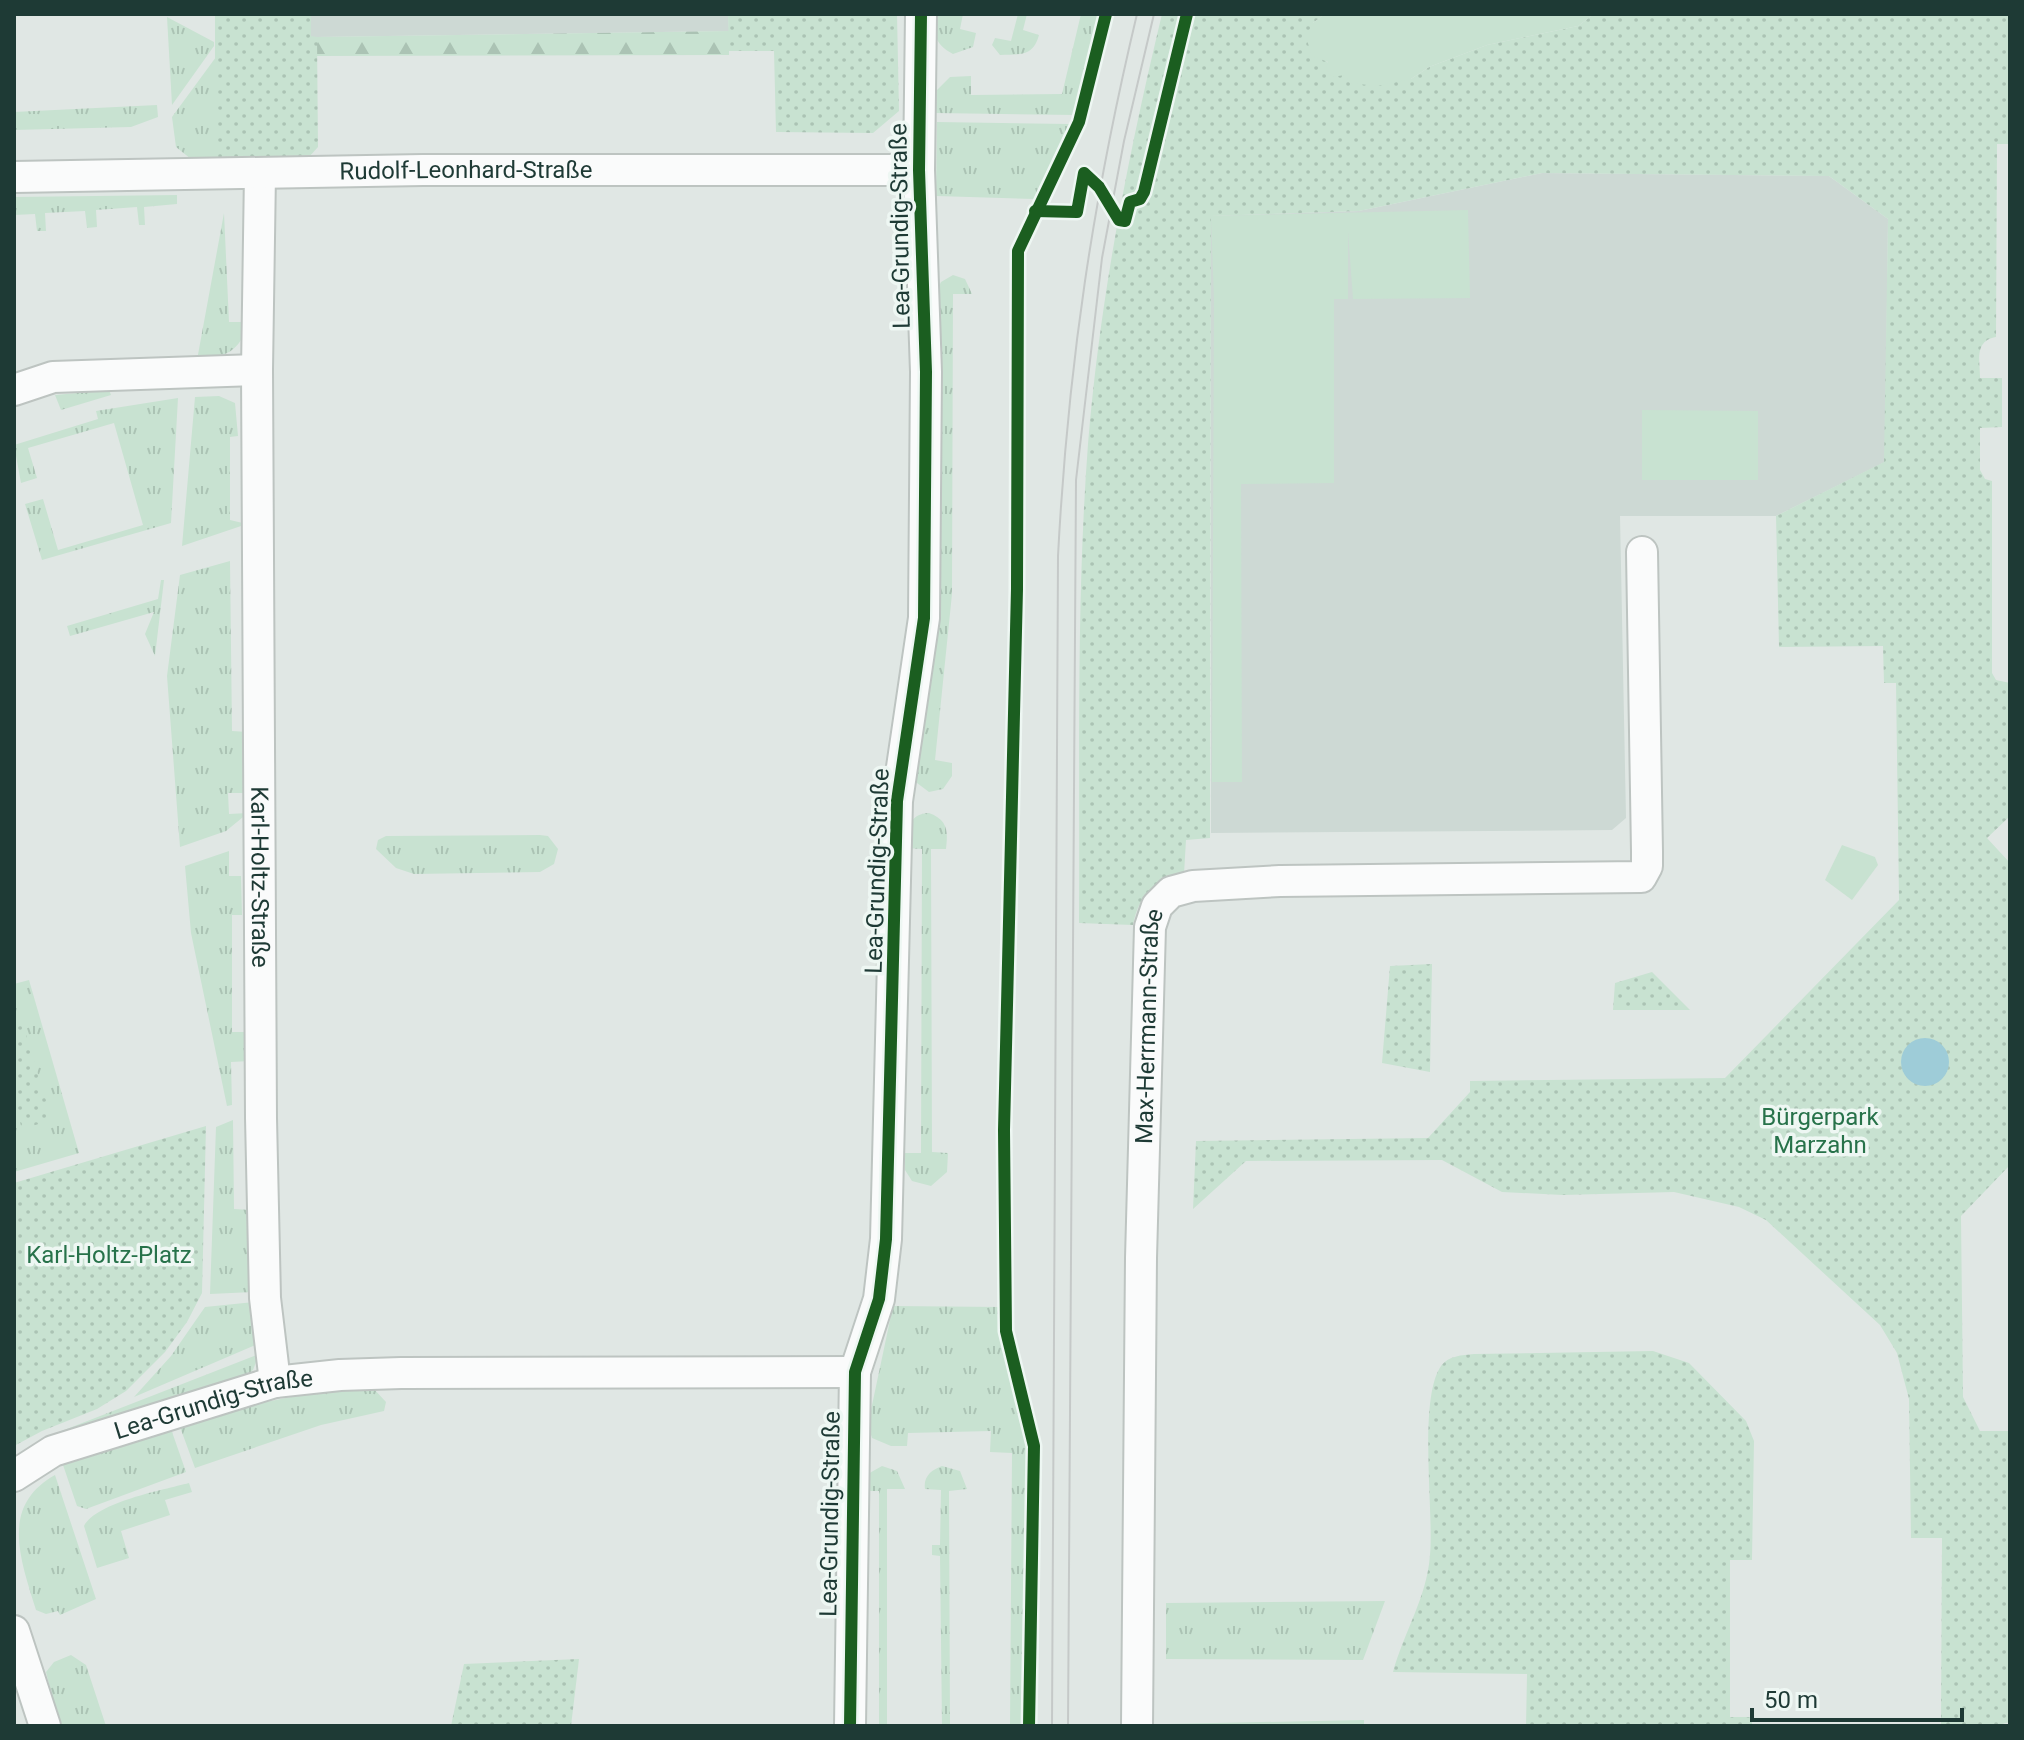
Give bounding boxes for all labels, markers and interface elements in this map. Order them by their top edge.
street label: Lea-Grundig-Straße [884,123,916,329]
street label: Rudolf-Leonhard-Straße [339,156,592,185]
street label: Lea-Grundig-Straße [859,768,895,974]
street label: Karl-Holtz-Straße [245,786,274,968]
street label: Max-Herrmann-Straße [1130,905,1169,1144]
park label: Bürgerpark Marzahn [1761,1103,1879,1159]
park label: Karl-Holtz-Platz [26,1241,192,1269]
street label: Lea-Grundig-Straße [111,1364,314,1445]
street label: Lea-Grundig-Straße [814,1411,846,1617]
scale bar [1752,1672,1962,1722]
text: 50 m [1764,1686,1818,1714]

